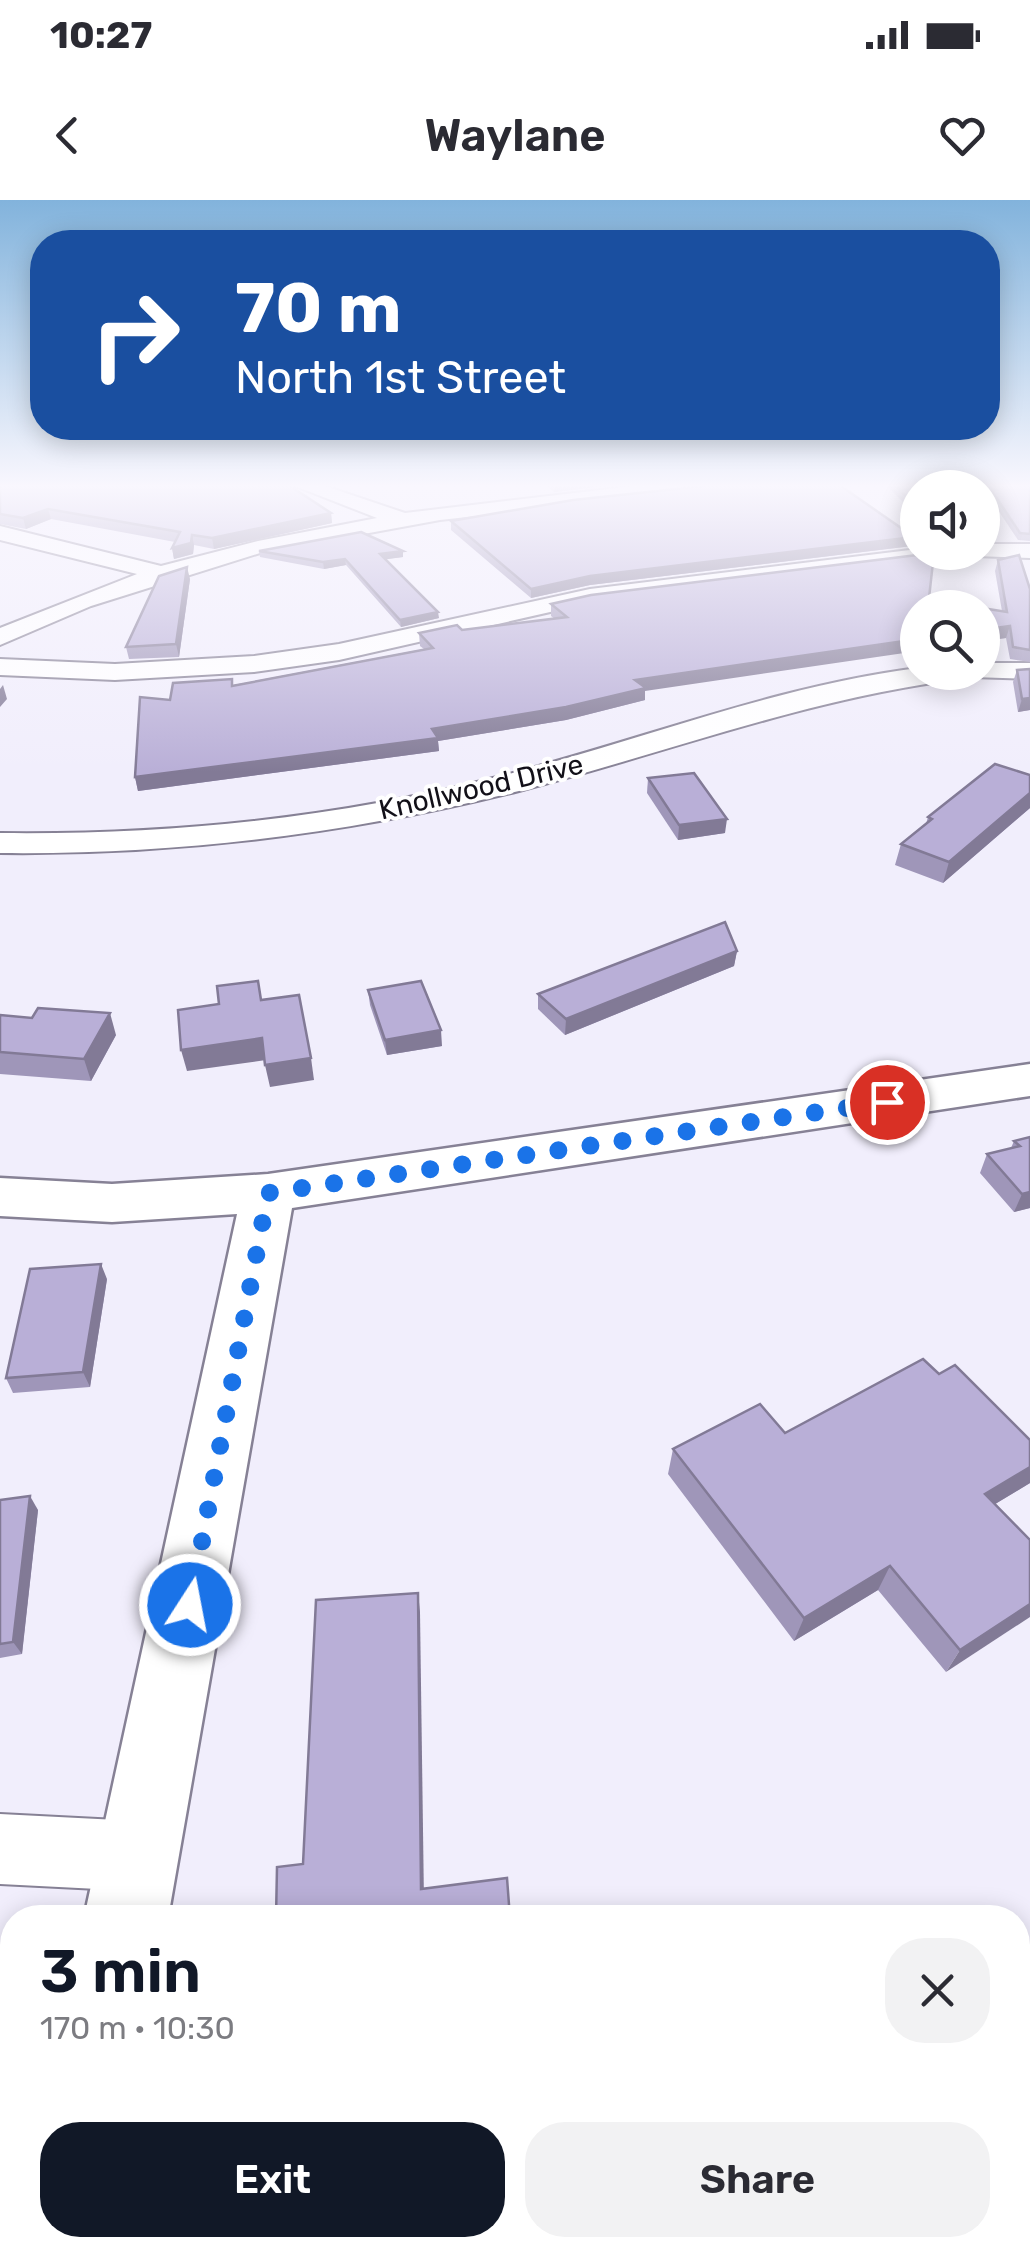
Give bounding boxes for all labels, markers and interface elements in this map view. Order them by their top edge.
text: 10:27 [50,12,152,58]
icon: back [40,108,95,163]
icon: heart [935,108,990,163]
text: Waylane [424,109,606,162]
text: 70 m [235,267,402,350]
icon: right [70,270,200,400]
text: North 1st Street [235,351,566,404]
map controls [900,470,1000,690]
button: sound [900,470,1000,570]
button: search [900,590,1000,690]
street label: Knollwood Drive [376,747,586,827]
pin [845,1060,930,1145]
icon: arrive [860,1075,915,1130]
position arrow [138,1553,242,1657]
text: 3 min [40,1936,201,2007]
button: close [885,1938,990,2043]
text: 170 m · 10:30 [40,2009,235,2047]
button: Exit [40,2122,505,2237]
button: Share [525,2122,990,2237]

